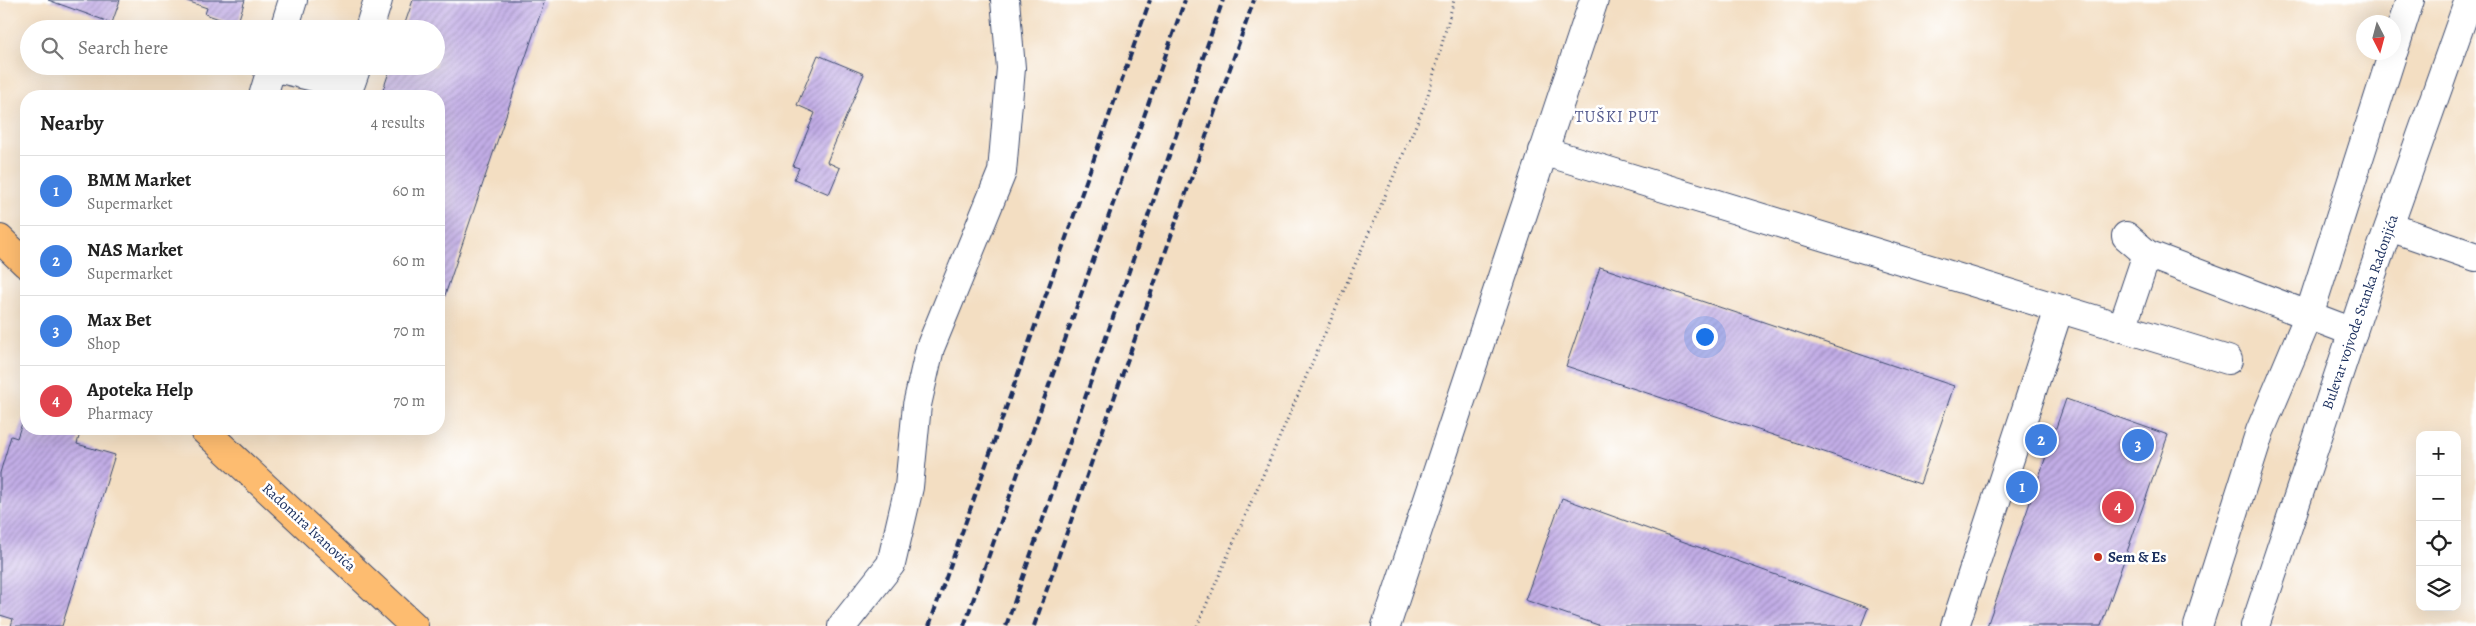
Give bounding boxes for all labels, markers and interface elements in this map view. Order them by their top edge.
north arrow [2356,15,2401,60]
search box [20,20,445,75]
icon: search [38,34,66,62]
text: Search here [78,35,168,61]
district label: TUŠKI PUT [1575,106,1659,128]
text: Nearby [40,109,103,137]
text: 4 results [371,112,425,134]
text: BMM Market [87,167,191,193]
text: 1 [53,180,59,202]
text: 60 m [393,180,425,202]
text: Supermarket [87,193,173,215]
street label: Bulevar vojvode Stanka Radonjića [2317,212,2403,412]
text: NAS Market [87,237,183,263]
text: 2 [52,250,60,272]
text: 60 m [393,250,425,272]
text: Supermarket [87,263,173,285]
text: Max Bet [87,307,152,333]
text: 3 [53,320,59,342]
text: 70 m [393,320,425,342]
your location [1692,324,1718,350]
text: Shop [87,333,120,355]
text: Apoteka Help [87,377,193,403]
text: 4 [52,390,60,412]
text: 70 m [393,390,425,412]
text: Pharmacy [87,403,153,425]
pin: 2 [2025,421,2057,459]
pin: 3 [2122,426,2154,464]
map controls [2416,431,2461,611]
button: + [2416,431,2461,476]
pin: 1 [2006,468,2038,506]
button: − [2416,476,2461,521]
street label: Radomira Ivanovića [258,478,360,576]
pin: 4 [2102,488,2134,526]
button: locate [2416,521,2461,566]
place label: Sem & Es [2108,547,2166,567]
marker: Sem & Es [2092,551,2104,563]
button: layers [2416,566,2461,611]

